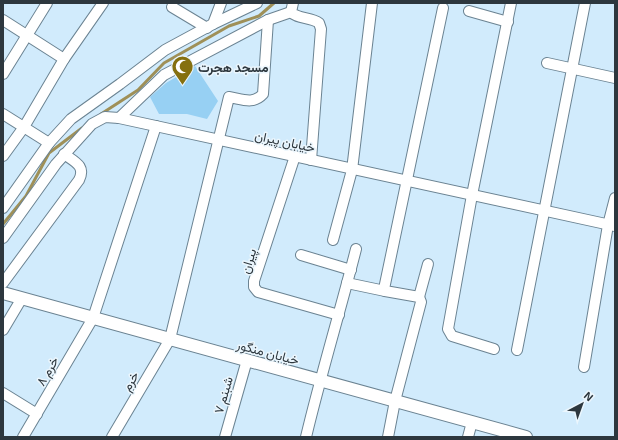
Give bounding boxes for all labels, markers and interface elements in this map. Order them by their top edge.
mosque icon: مسجد هجرت [170,54,196,87]
place label: مسجد هجرت [198,59,269,76]
street label: خیابان پیران [253,127,317,157]
street label: پیران [237,246,261,276]
street label: خیابان منگور [234,336,301,369]
street label: خرم ۸ [32,353,63,389]
street label: خرم [118,368,143,394]
street label: شبنم ۷ [210,375,237,416]
north arrow [562,384,602,424]
text: N [582,389,596,404]

